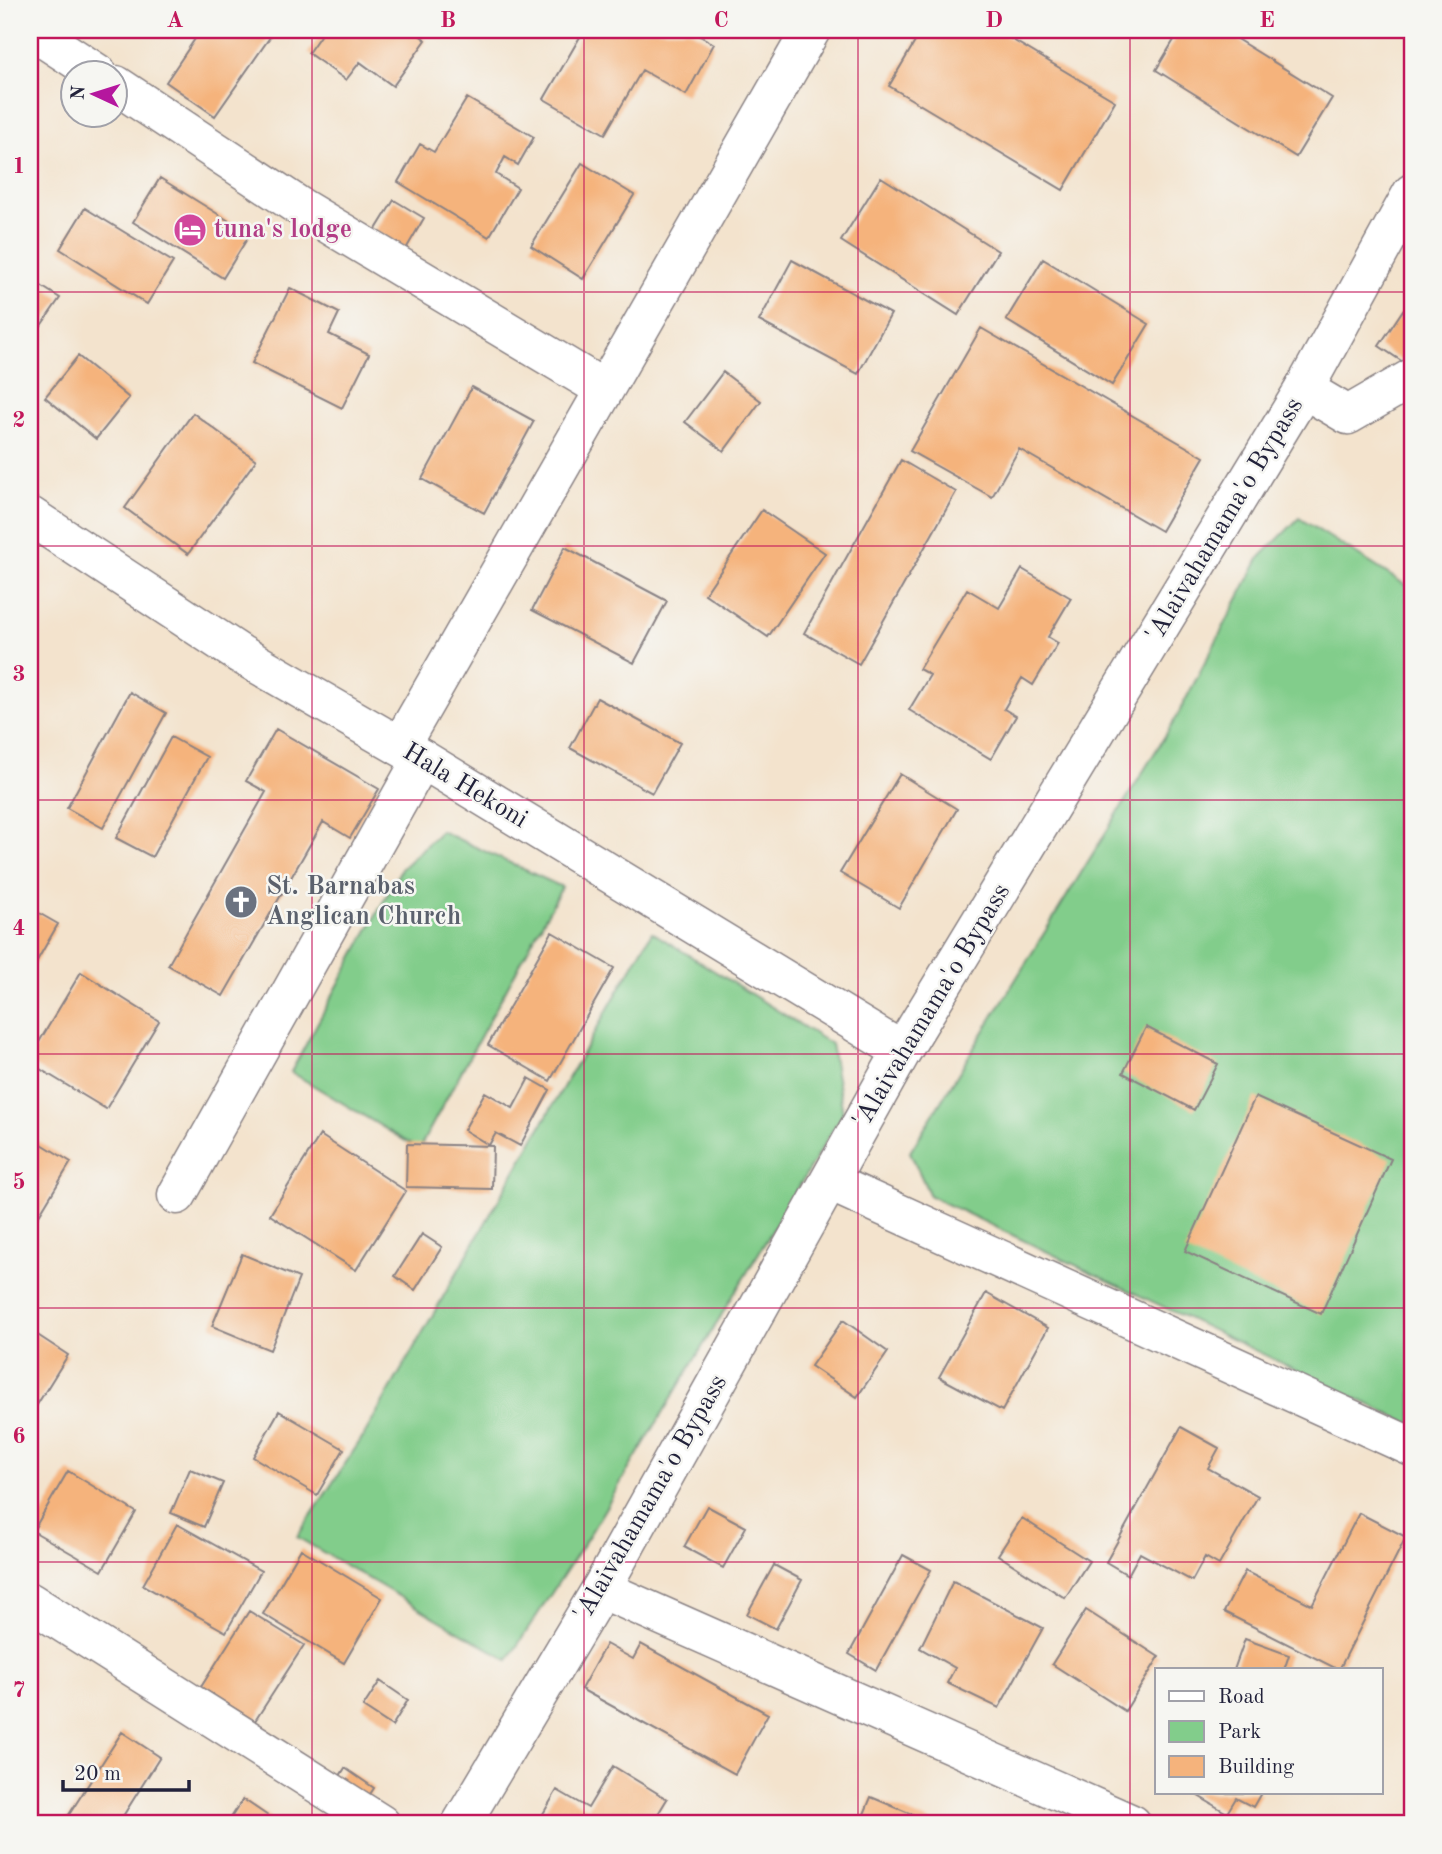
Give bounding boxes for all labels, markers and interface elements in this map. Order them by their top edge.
text: A [166,9,184,32]
text: B [440,9,456,32]
text: C [713,9,729,32]
text: D [985,9,1003,32]
text: E [1259,9,1275,32]
north arrow [60,60,130,130]
text: N [70,85,90,101]
text: 1 [12,155,26,178]
hotel icon: tuna's lodge [171,211,209,249]
place label: tuna's lodge [214,217,352,243]
street label: 'Alaivahamama'o Bypass [1142,393,1308,647]
text: 2 [12,409,26,432]
text: 3 [12,663,26,686]
street label: Hala Hekoni [398,739,532,833]
place label: St. Barnabas Anglican Church [266,874,461,930]
street label: 'Alaivahamama'o Bypass [849,879,1015,1133]
church icon: St. Barnabas Anglican Church [222,883,260,921]
text: 4 [12,917,26,940]
text: 5 [12,1171,26,1194]
street label: 'Alaivahamama'o Bypass [570,1370,732,1626]
text: 6 [12,1425,26,1448]
legend [1155,1668,1382,1794]
text: 7 [12,1679,26,1702]
text: Road [1218,1687,1265,1708]
text: Park [1218,1722,1261,1743]
scale bar [63,1749,189,1793]
text: Building [1218,1757,1295,1778]
text: 20 m [74,1764,121,1785]

